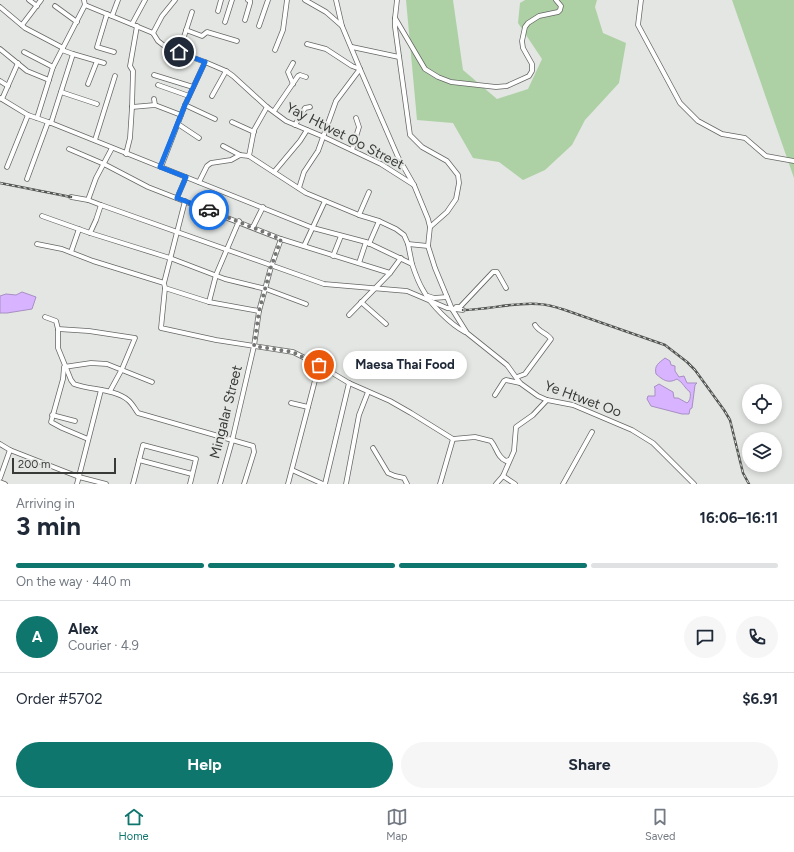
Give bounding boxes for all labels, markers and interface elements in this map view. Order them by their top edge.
pin [162,35,196,69]
icon: home [168,41,190,63]
street label: Yay Htwet Oo Street [283,99,407,173]
courier [189,190,229,230]
icon: car [198,199,220,221]
pin [302,348,336,382]
callout: Maesa Thai Food [343,351,467,379]
icon: bag [308,354,330,376]
text: Maesa Thai Food [355,357,455,372]
street label: Mingalar Street [206,363,246,461]
street label: Ye Htwet Oo [542,377,624,421]
map controls [742,384,782,472]
button: locate [742,384,782,424]
button: layers [742,432,782,472]
scale bar [12,456,116,475]
text: 200 m [18,458,50,471]
text: Arriving in [16,496,75,511]
text: 16:06–16:11 [700,509,778,527]
text: 3 min [16,510,81,542]
text: On the way · 440 m [16,574,131,589]
button: chat [684,616,726,658]
button: phone [736,616,778,658]
text: Alex [68,620,98,638]
text: A [32,628,42,646]
text: Courier · 4.9 [68,638,139,653]
text: Order #5702 [16,690,103,708]
text: $6.91 [742,690,778,708]
button: Help [16,742,393,788]
button: Share [401,742,778,788]
tab: Home [119,806,149,843]
tab: Map [386,806,408,843]
tab: Saved [645,806,675,843]

